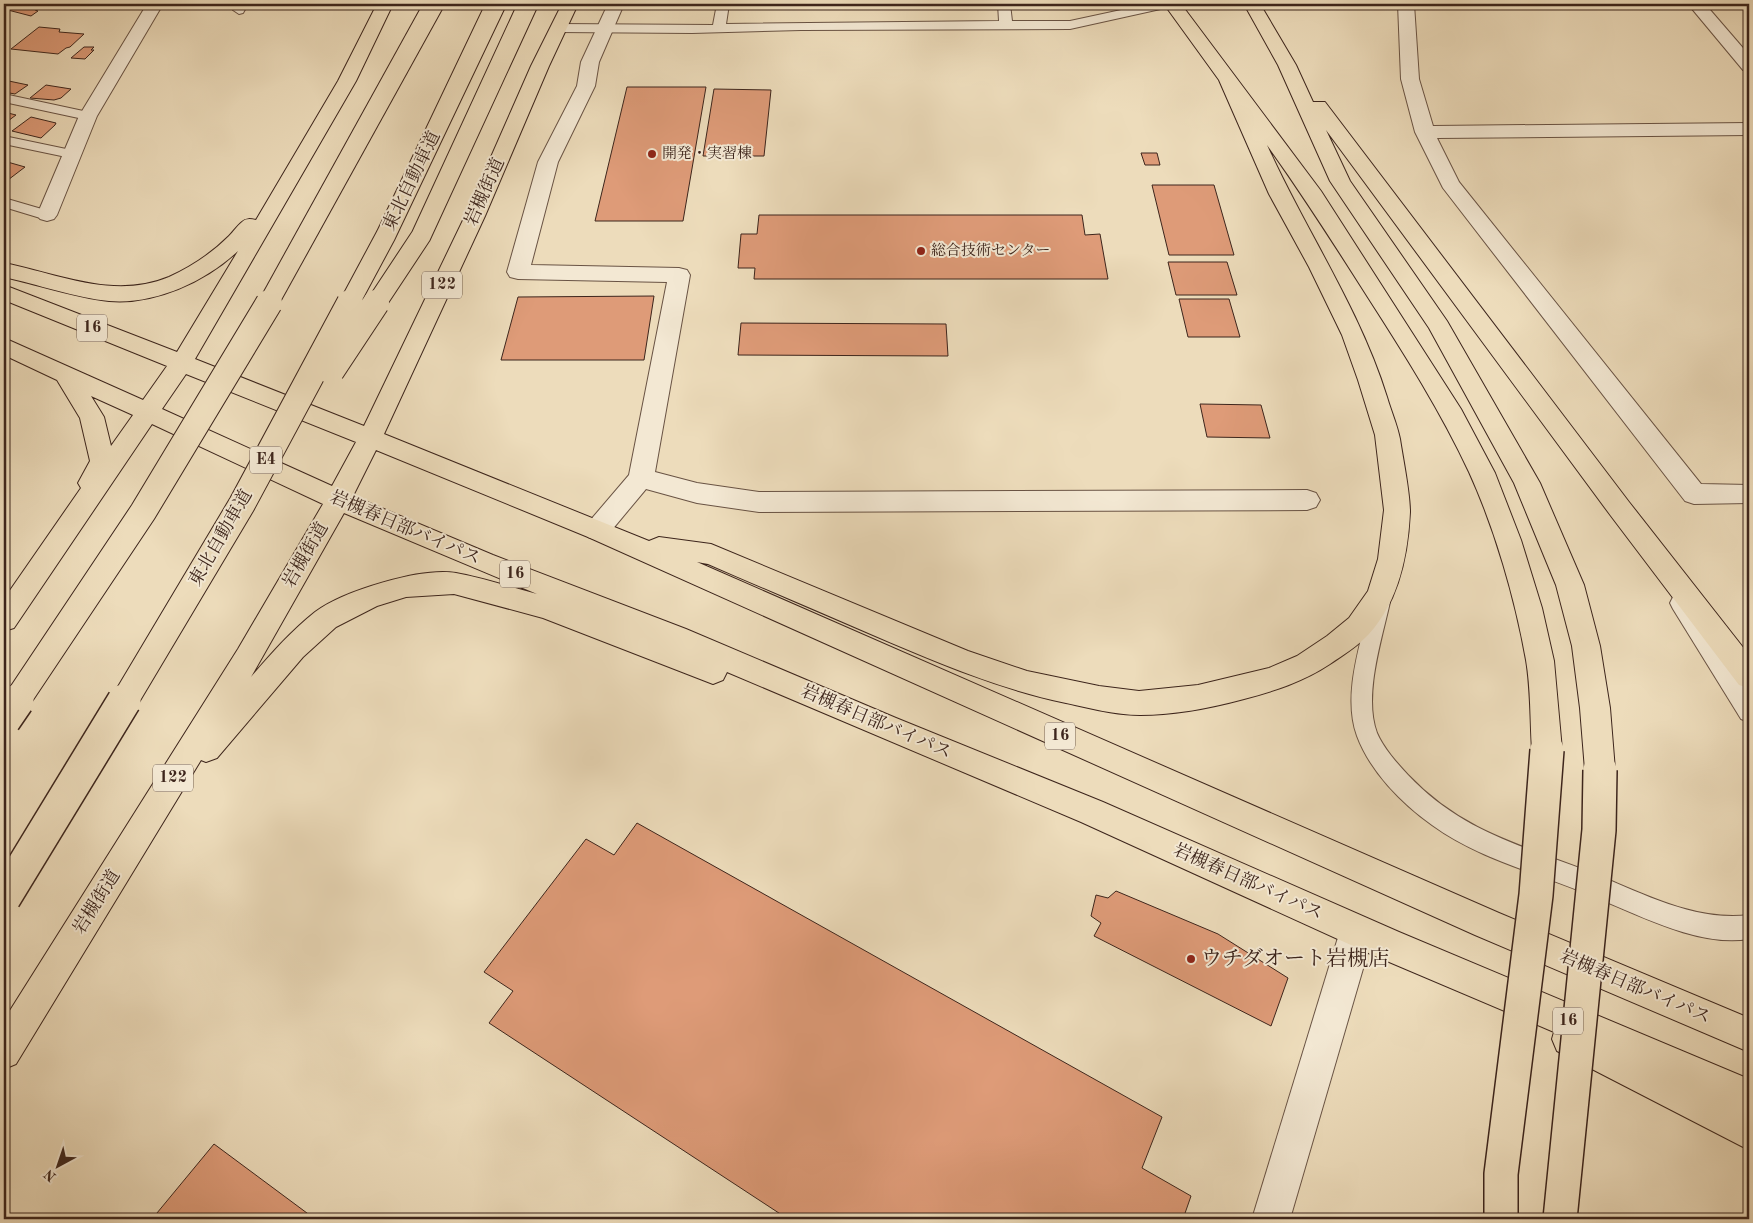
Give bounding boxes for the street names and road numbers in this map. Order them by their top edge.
street label: 東北自動車道 [378,128,444,233]
street label: 岩槻街道 [460,155,508,229]
road number: 122 [422,272,462,298]
road number: 16 [77,314,107,342]
road number: E4 [250,446,282,474]
street label: 東北自動車道 [184,486,256,589]
street label: 岩槻春日部バイパス [327,486,484,568]
street label: 岩槻街道 [278,518,332,591]
road number: 16 [500,560,530,588]
street label: 岩槻春日部バイパス [798,680,955,762]
road number: 16 [1045,722,1075,749]
road number: 122 [153,764,193,791]
street label: 岩槻春日部バイパス [1171,839,1326,923]
street label: 岩槻街道 [69,866,124,937]
street label: 岩槻春日部バイパス [1557,945,1714,1027]
road number: 16 [1553,1008,1583,1034]

